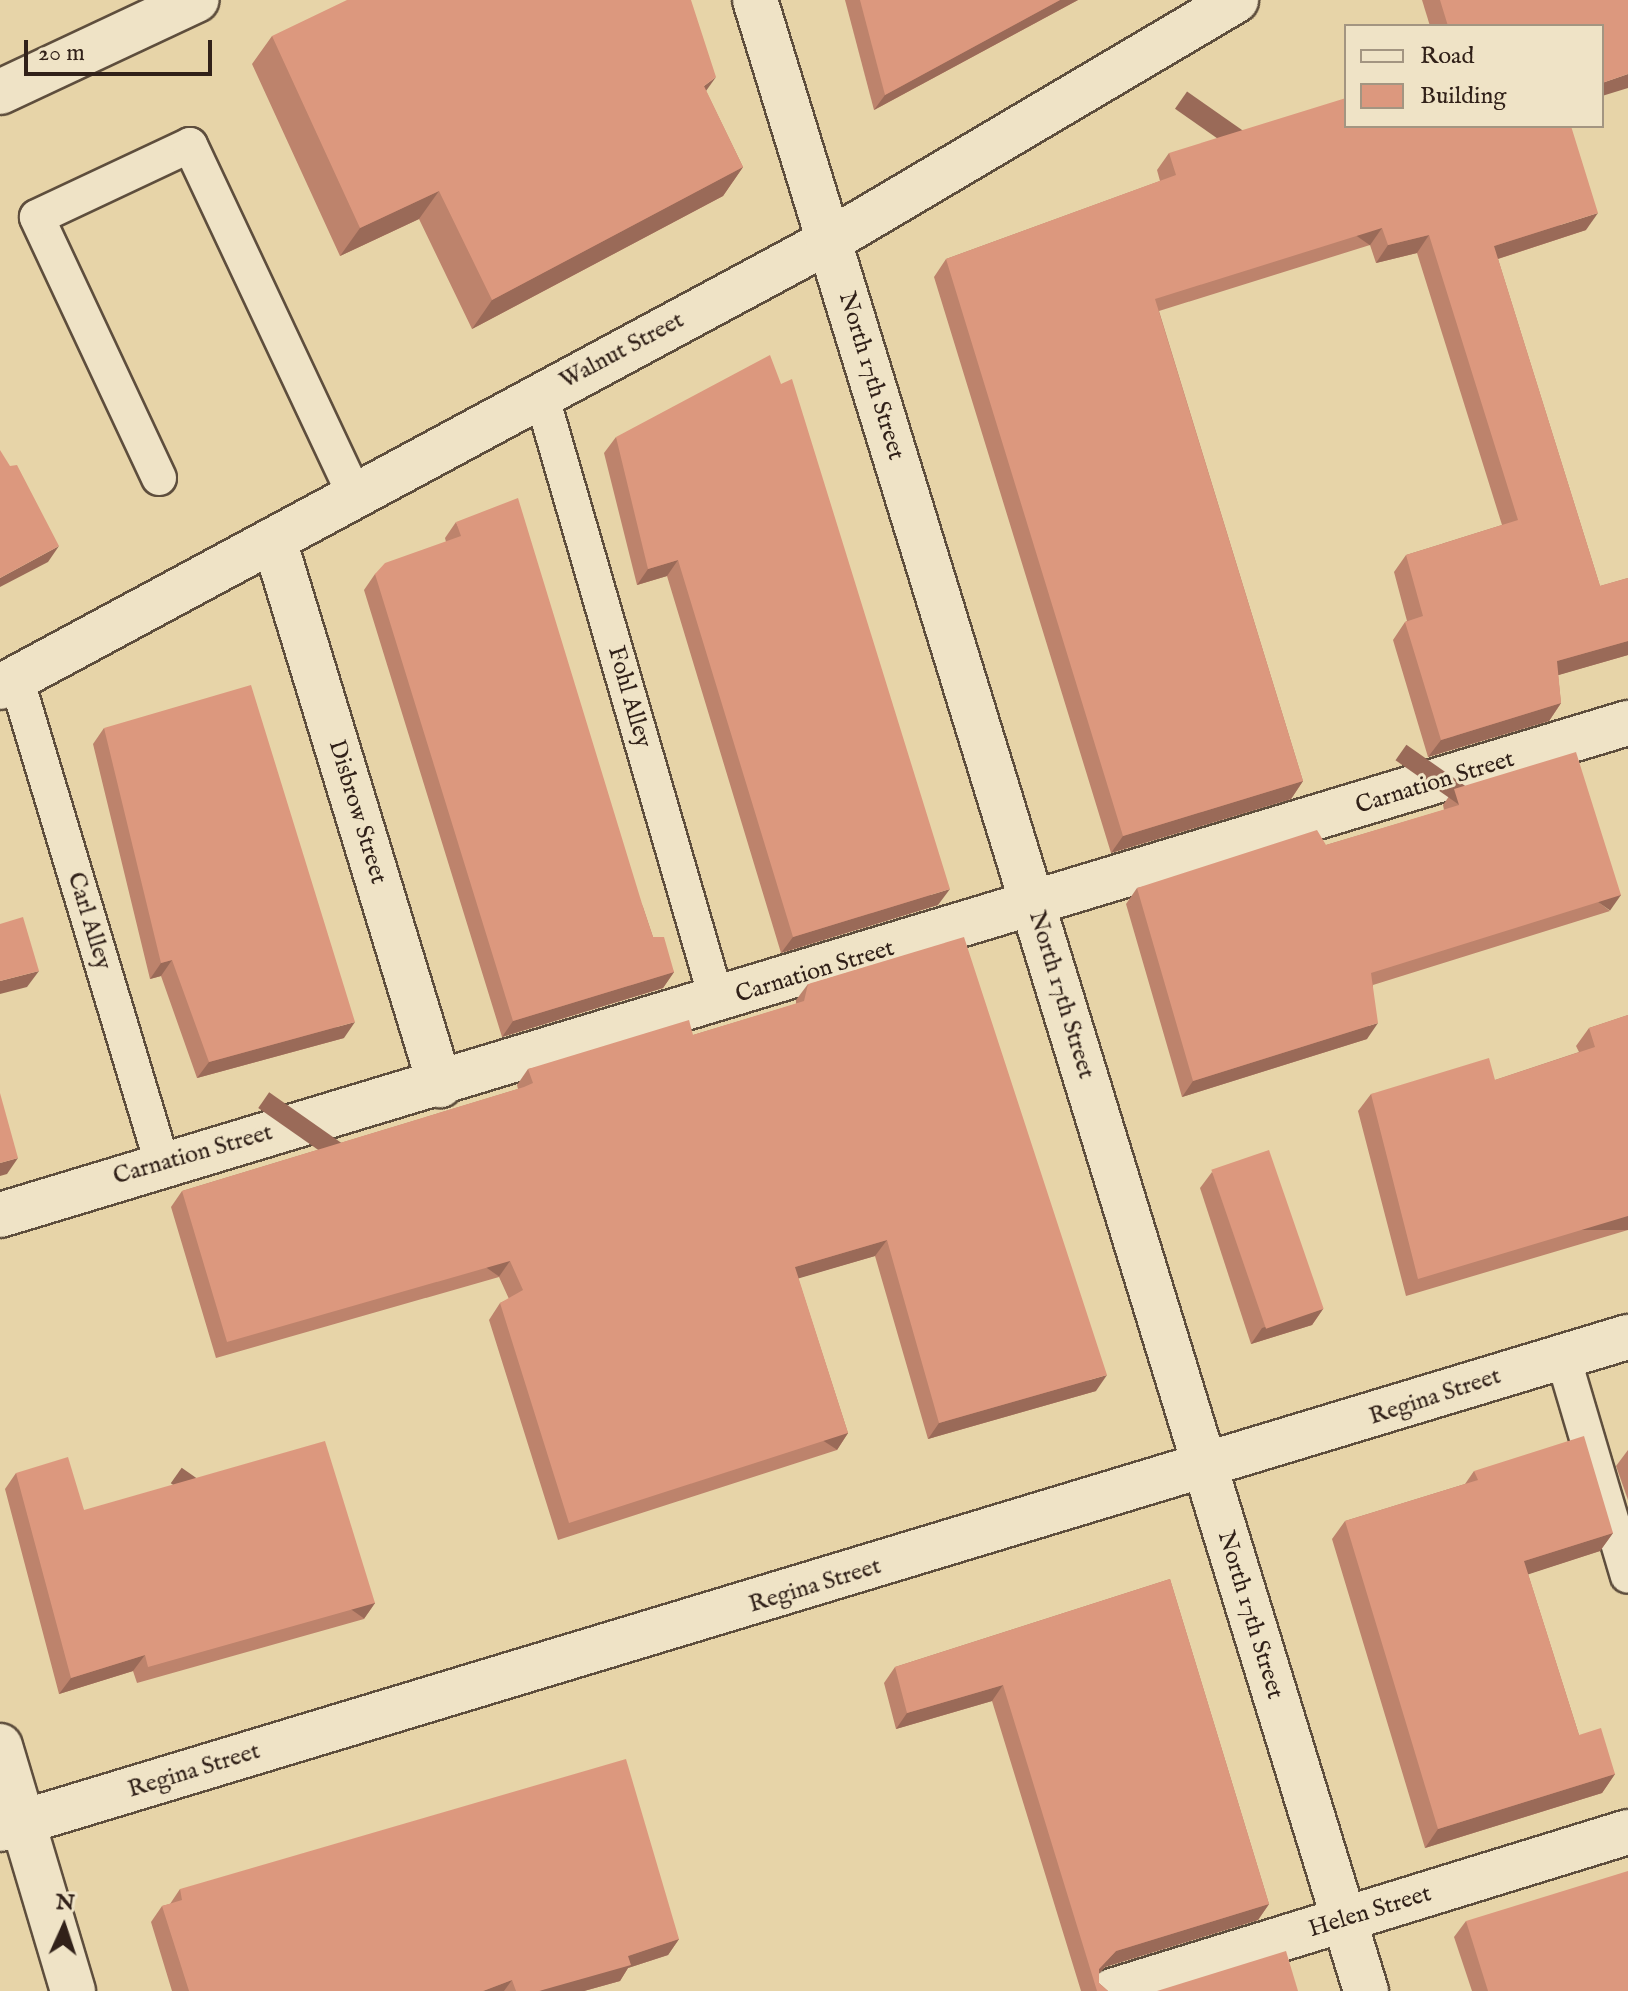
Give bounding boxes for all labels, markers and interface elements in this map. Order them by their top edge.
scale bar [28,24,216,74]
legend [1344,24,1604,128]
text: 20 m [38,38,85,69]
text: Road [1420,41,1474,72]
text: Building [1420,81,1506,112]
street label: North 17th Street [832,289,910,463]
street label: Walnut Street [555,306,689,396]
street label: Fohl Alley [601,643,657,751]
street label: Disbrow Street [321,737,393,887]
street label: Carnation Street [1352,745,1518,821]
street label: Carl Alley [61,869,117,973]
street label: North 17th Street [1022,908,1100,1082]
street label: Carnation Street [732,934,898,1010]
street label: Carnation Street [110,1118,276,1192]
street label: Regina Street [1366,1362,1504,1432]
street label: North 17th Street [1211,1528,1289,1702]
street label: Regina Street [745,1552,885,1620]
street label: Regina Street [124,1737,264,1805]
street label: Helen Street [1305,1880,1435,1944]
north arrow [24,1887,104,1967]
text: N [55,1889,75,1918]

